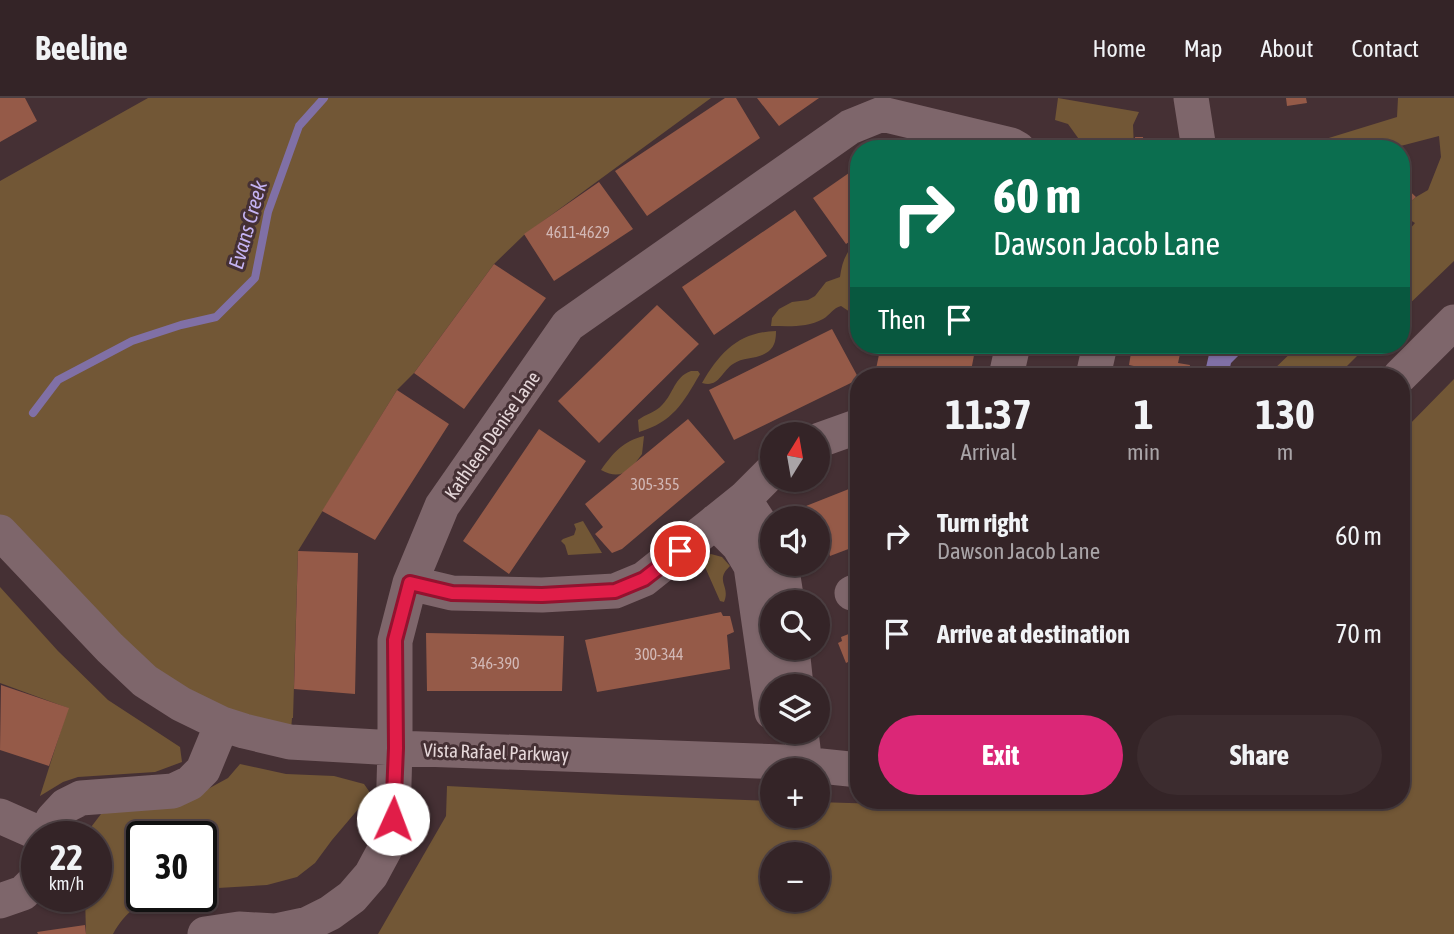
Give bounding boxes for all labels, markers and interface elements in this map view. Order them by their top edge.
text: Beeline [35,29,128,67]
text: Home [1092,35,1146,62]
text: Map [1184,35,1222,62]
text: About [1260,35,1313,62]
text: Contact [1351,35,1419,62]
text: 60 m [993,167,1081,223]
icon: right [878,168,969,259]
water label: Evans Creek [223,177,271,272]
house number: 4611-4629 [546,223,610,241]
text: Dawson Jacob Lane [993,225,1220,262]
icon: arrive [940,301,978,339]
text: Then [878,305,926,335]
street label: Kathleen Denise Lane [440,367,544,503]
text: 11:37 [945,390,1032,438]
text: 1 [1134,390,1153,438]
text: 130 [1255,390,1315,438]
north arrow [760,422,830,492]
map controls [760,422,830,912]
text: Arrival [960,439,1017,465]
text: min [1127,439,1160,465]
text: m [1277,439,1293,465]
house number: 305-355 [630,475,680,493]
button: sound [760,506,830,576]
text: Turn right [937,508,1028,538]
icon: right [878,517,916,555]
pin [650,521,710,581]
text: 60 m [1335,521,1382,551]
icon: arrive [661,532,699,570]
text: Dawson Jacob Lane [937,538,1100,564]
button: search [760,590,830,660]
icon: arrive [878,615,916,653]
text: Arrive at destination [937,619,1130,649]
text: 70 m [1335,619,1382,649]
house number: 300-344 [634,645,684,663]
house number: 346-390 [470,654,520,672]
button: layers [760,674,830,744]
button: Exit [878,715,1123,795]
button: Share [1137,715,1382,795]
street label: Vista Rafael Parkway [423,738,569,766]
button: + [760,758,830,828]
position arrow [356,782,430,856]
speed limit sign: 30 [126,821,217,912]
text: 22 [50,837,83,877]
button: − [760,842,830,912]
text: km/h [49,873,84,894]

